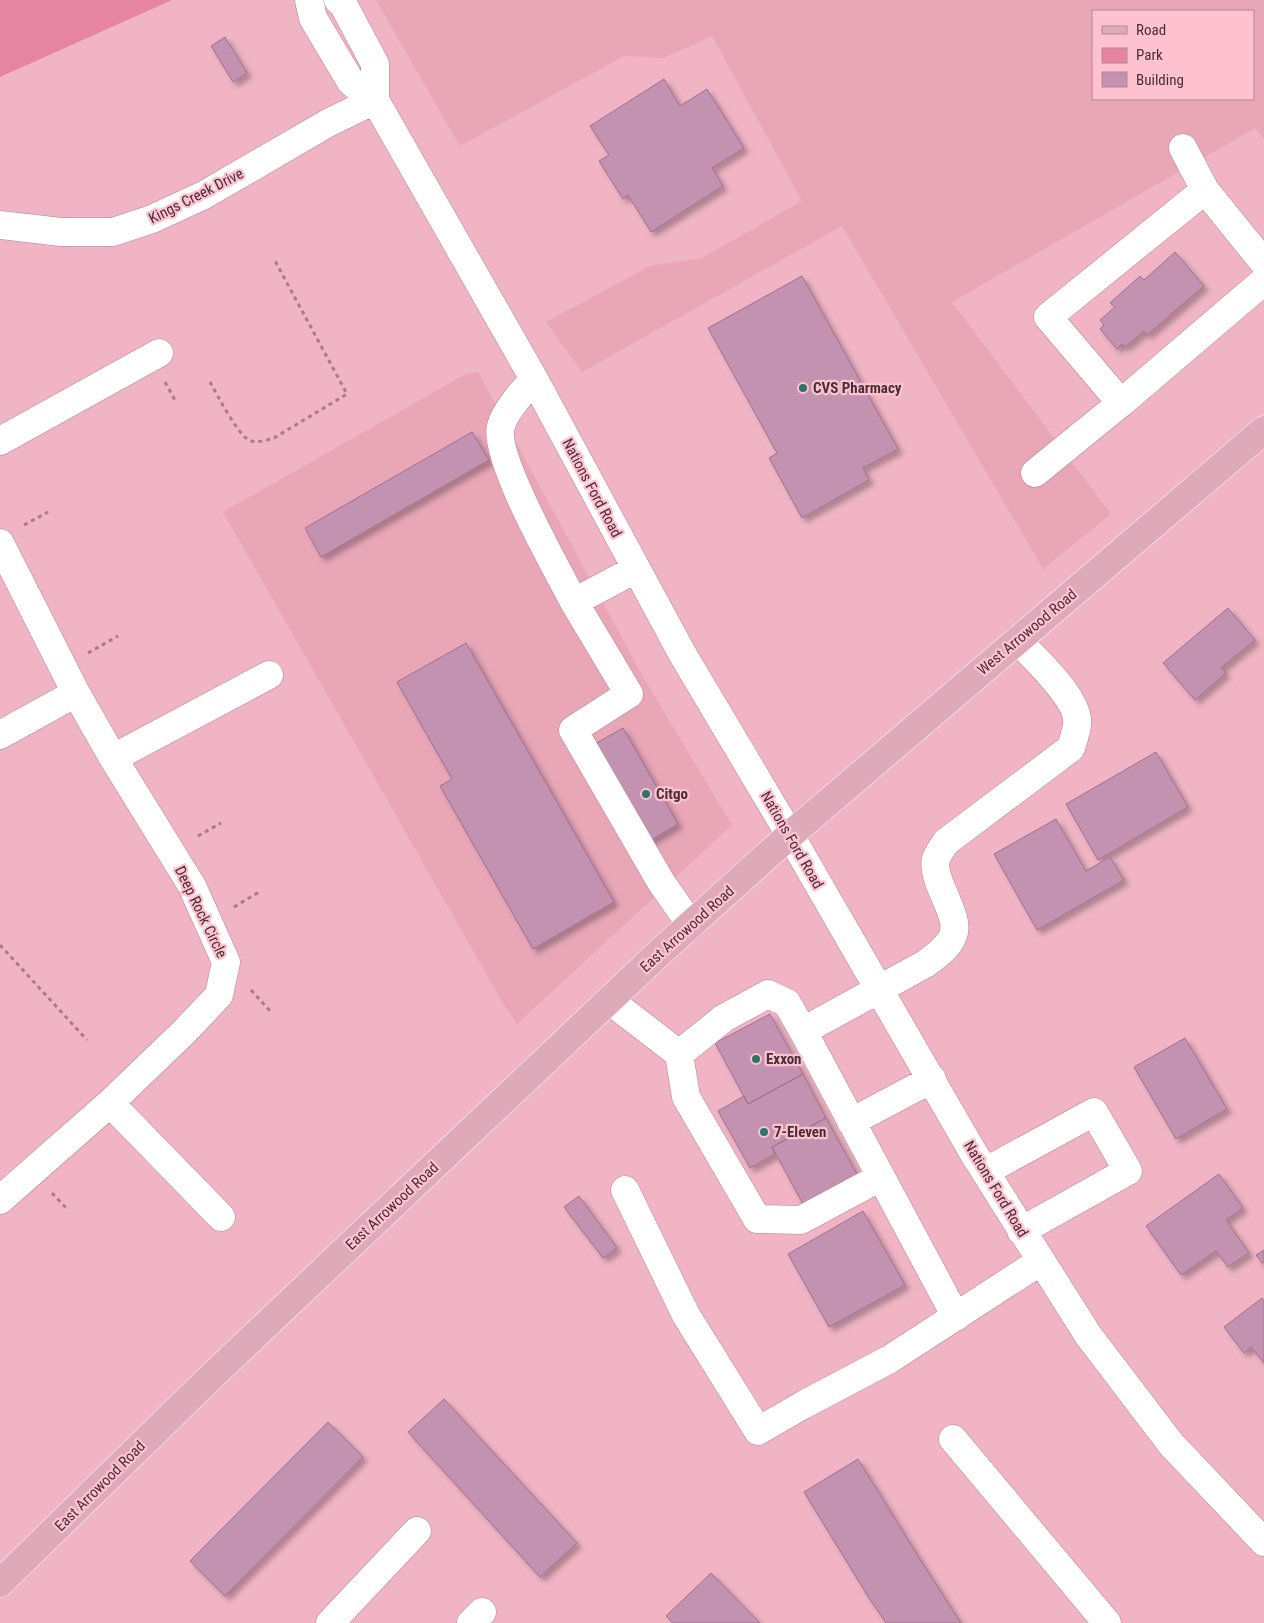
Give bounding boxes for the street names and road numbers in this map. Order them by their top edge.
street label: Kings Creek Drive [146,164,246,228]
street label: Nations Ford Road [558,435,626,541]
street label: West Arrowood Road [974,585,1080,679]
street label: Nations Ford Road [757,788,827,892]
street label: Deep Rock Circle [171,863,231,961]
street label: East Arrowood Road [636,882,738,976]
street label: Nations Ford Road [960,1137,1032,1241]
street label: East Arrowood Road [342,1158,442,1254]
street label: East Arrowood Road [51,1437,149,1535]

